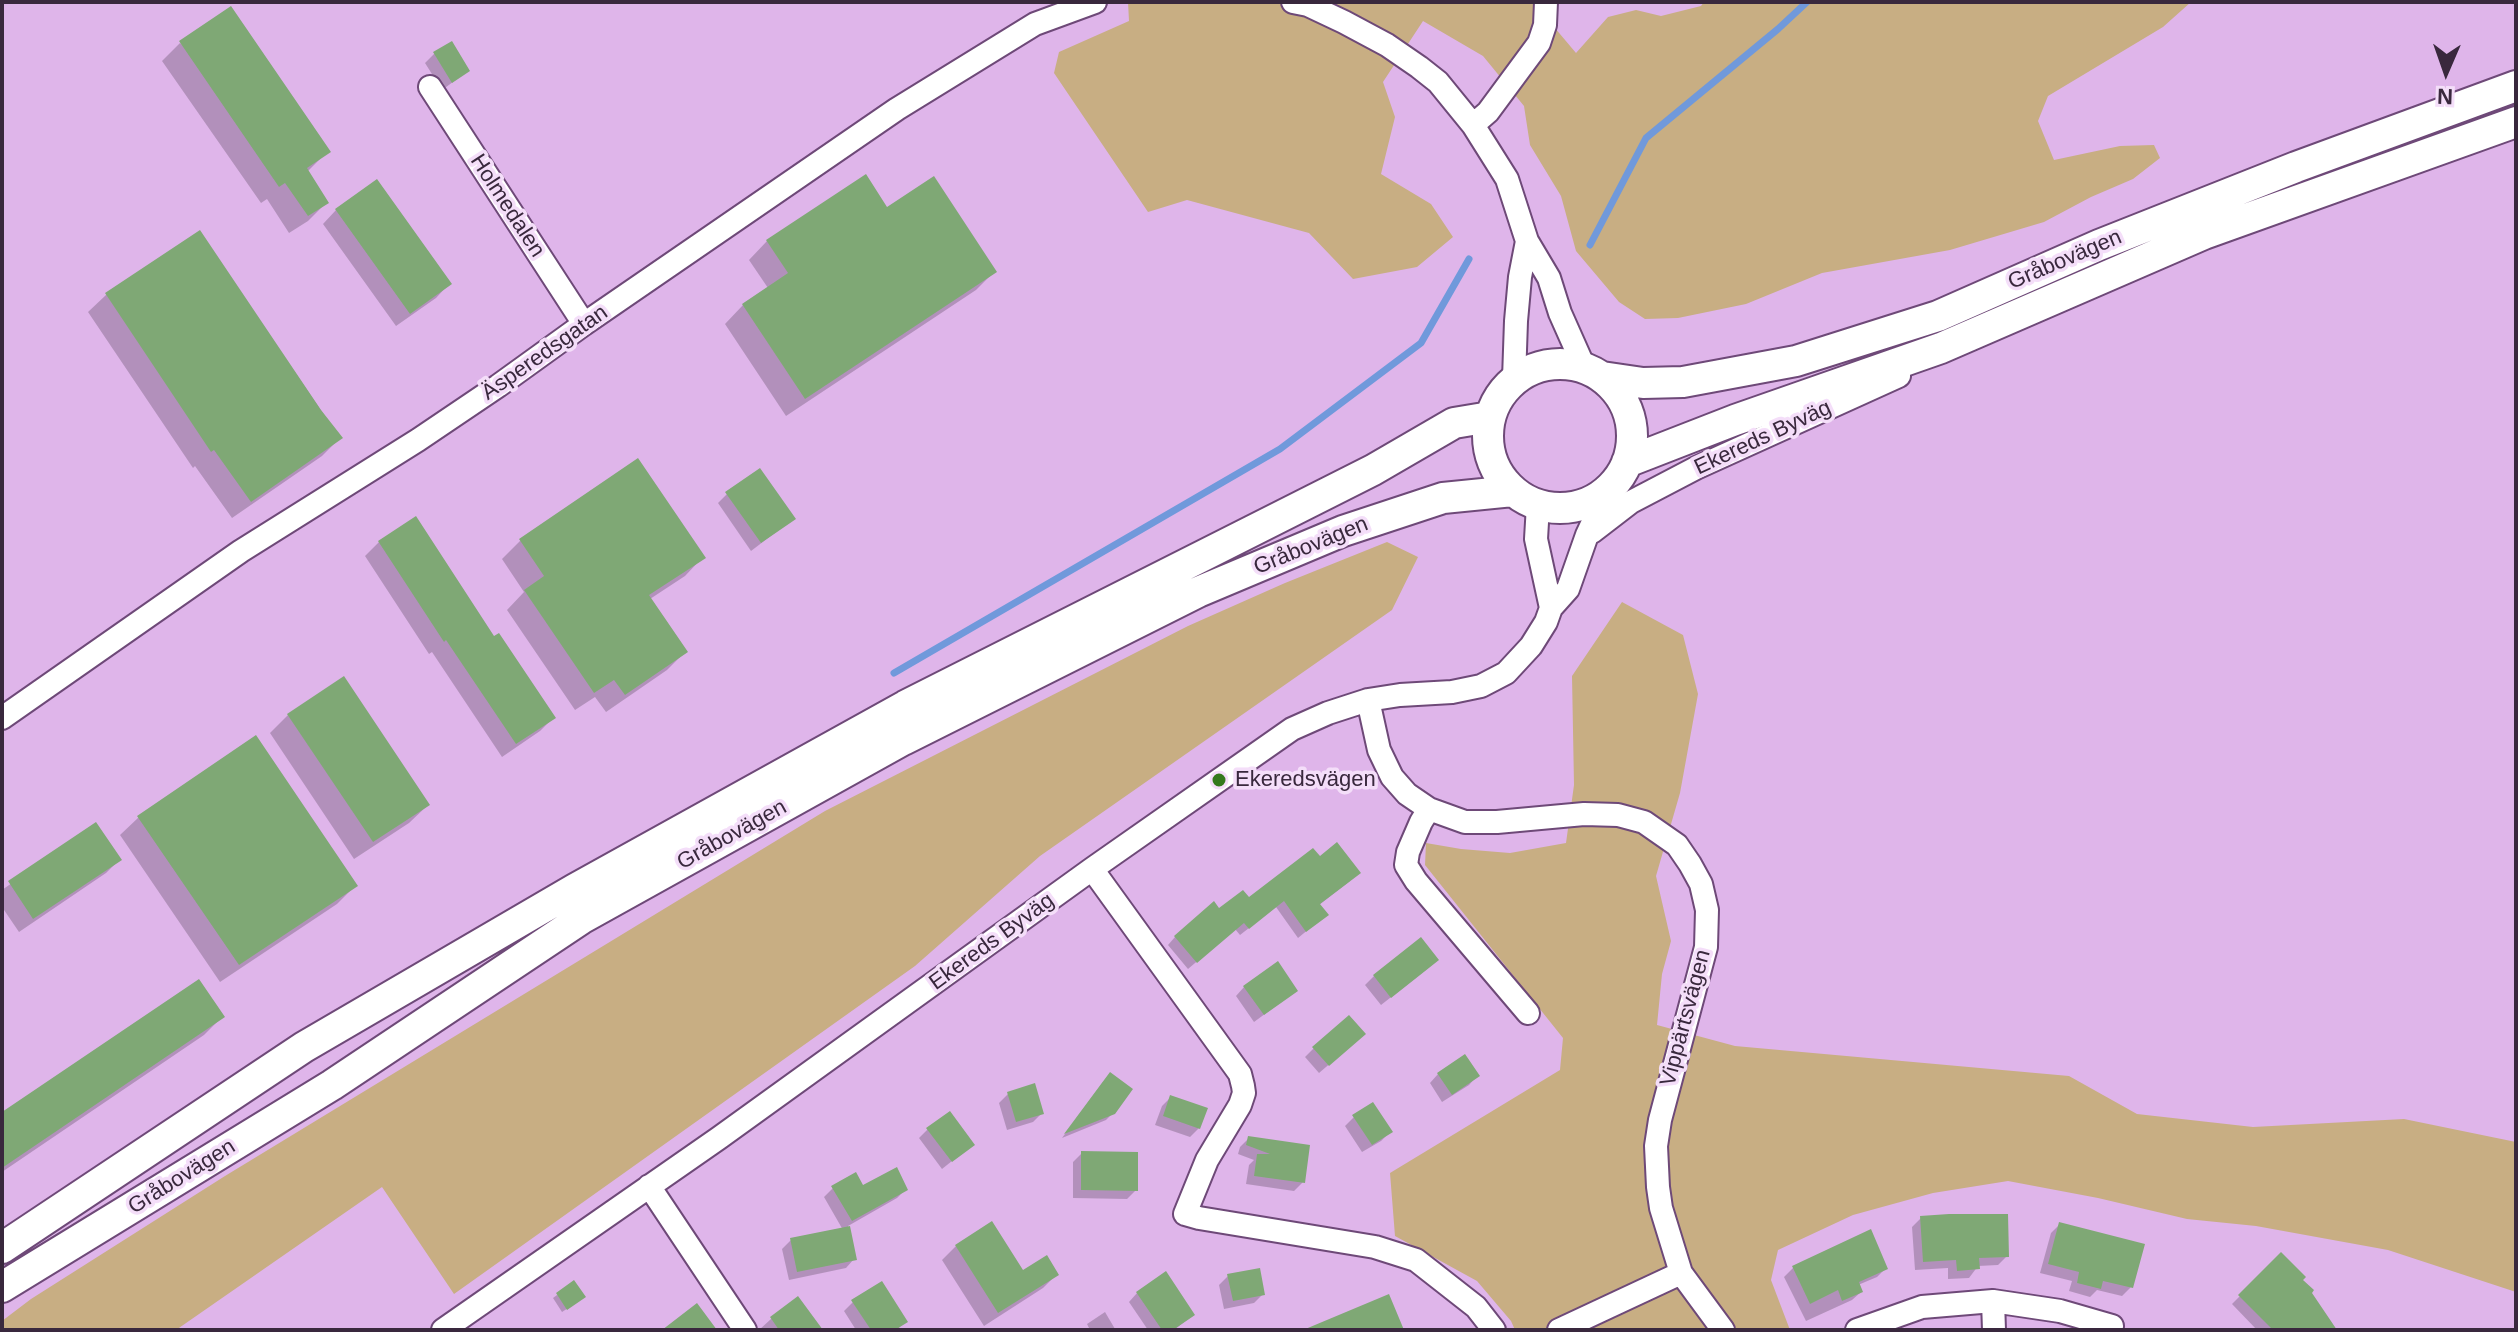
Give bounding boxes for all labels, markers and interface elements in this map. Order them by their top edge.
north arrow [2406,32,2486,112]
text: N [2437,84,2454,109]
street label: Holmedalen [464,150,550,262]
street label: Gråbovägen [2004,224,2126,296]
street label: Äsperedsgatan [477,300,613,406]
street label: Ekereds Byväg [1690,395,1836,481]
street label: Gråbovägen [1250,511,1372,581]
place label: Ekeredsvägen [1235,767,1376,793]
marker: Ekeredsvägen [1210,771,1228,789]
street label: Gråbovägen [673,794,791,876]
street label: Ekereds Byväg [924,888,1060,996]
street label: Vippärtsvägen [1655,947,1717,1089]
street label: Gråbovägen [124,1134,240,1220]

